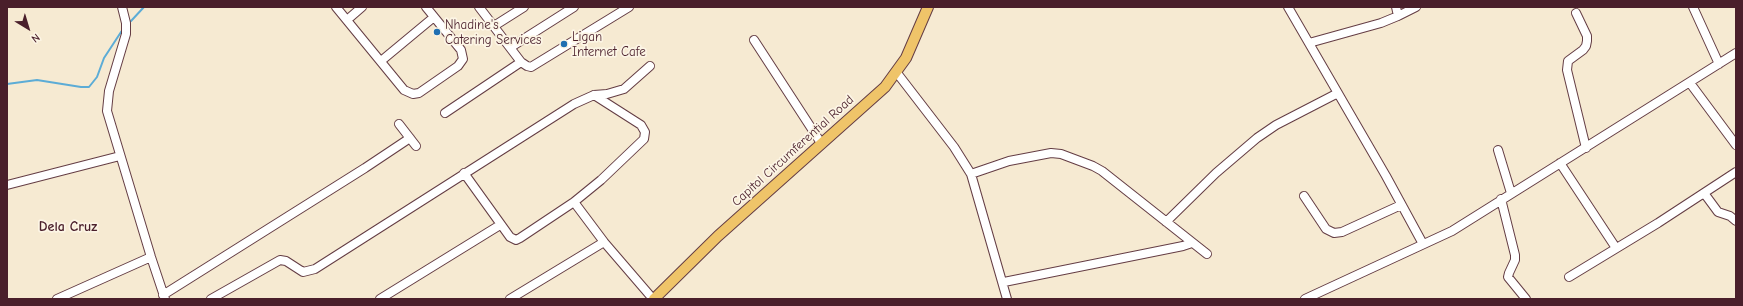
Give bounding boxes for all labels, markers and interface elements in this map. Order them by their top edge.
north arrow [8,8,48,48]
place label: Nhadine's Catering Services [445,17,541,48]
marker: Nhadine's Catering Services [432,27,442,37]
place label: Ligan Internet Cafe [572,29,646,60]
text: N [29,31,43,45]
marker: Ligan Internet Cafe [559,39,569,49]
street label: Capitol Circumferential Road [729,92,857,210]
district label: Dela Cruz [39,219,97,235]

